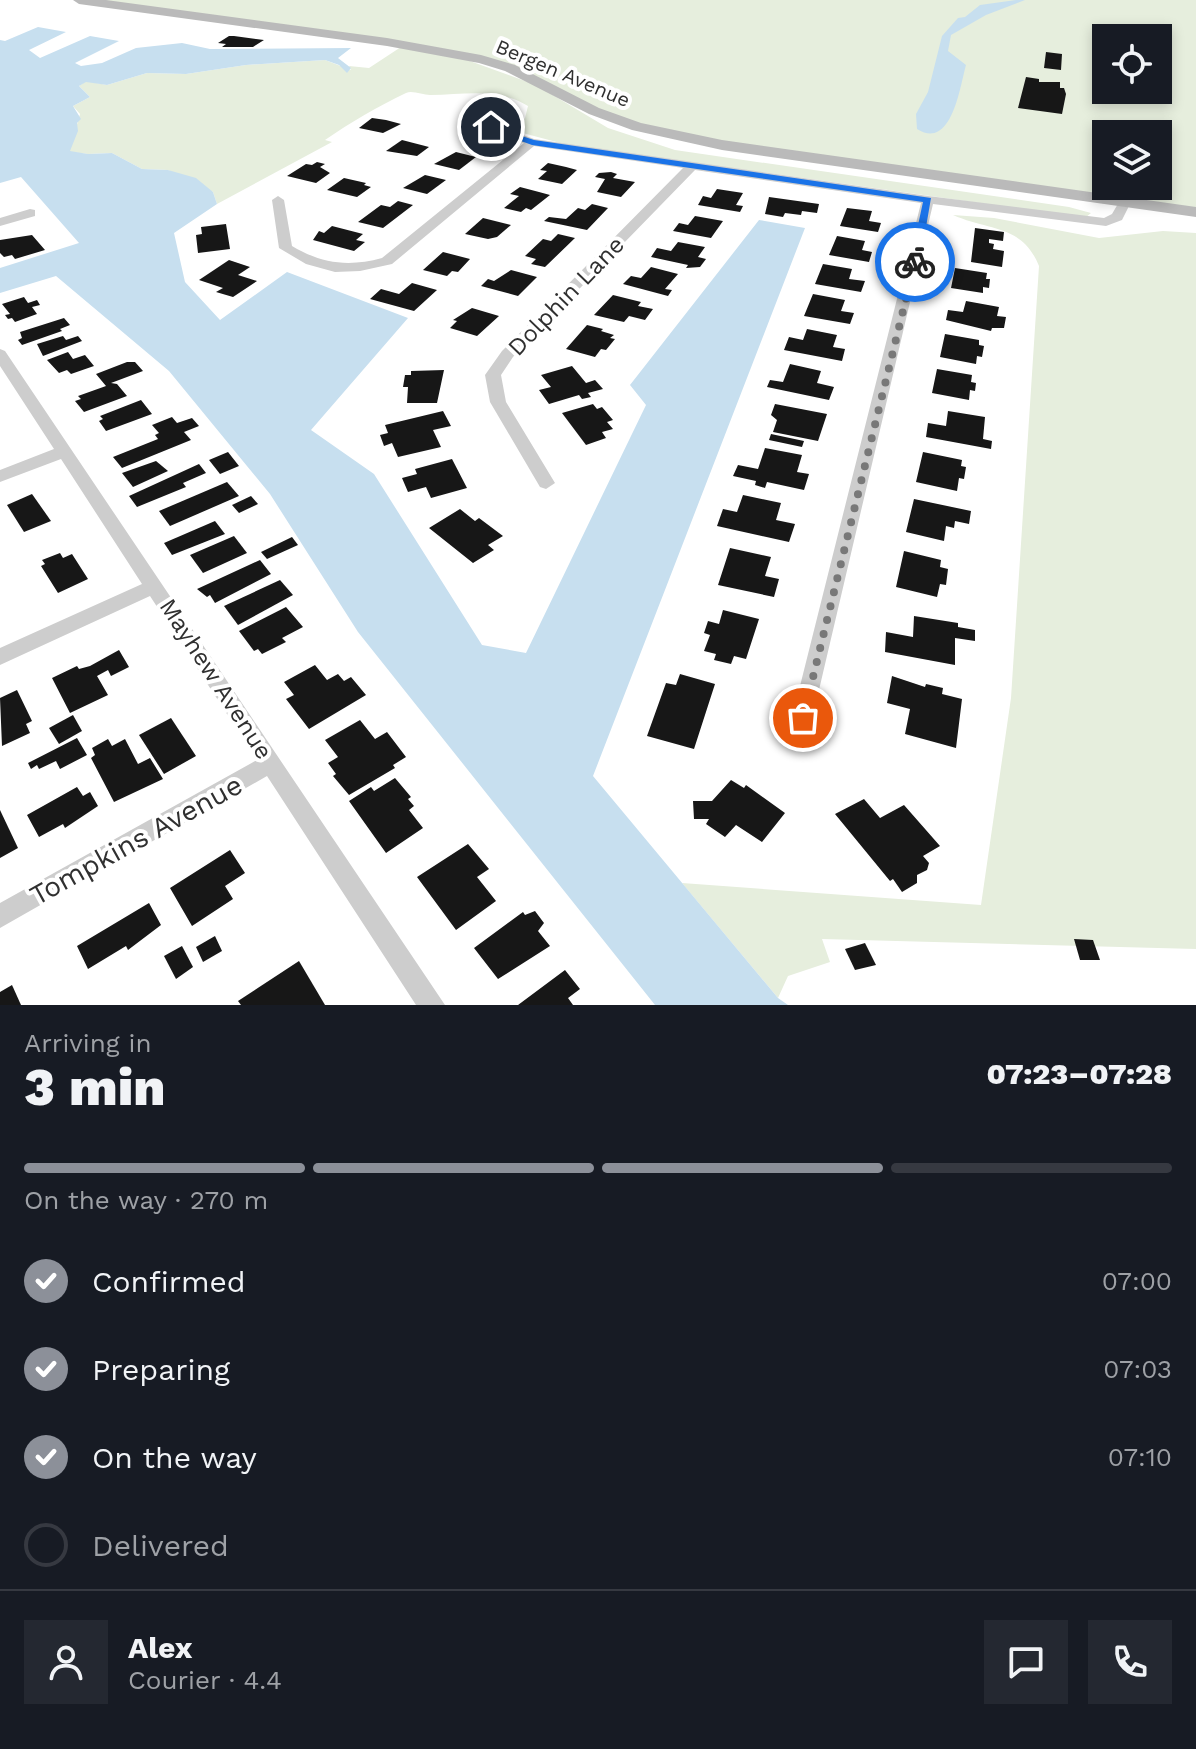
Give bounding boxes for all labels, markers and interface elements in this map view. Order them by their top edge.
map controls [1092,24,1172,200]
button: locate [1092,24,1172,104]
street label: Bergen Avenue [492,34,634,112]
pin [457,93,525,161]
icon: home [469,105,513,149]
button: layers [1092,120,1172,200]
courier [875,222,955,302]
street label: Dolphin Lane [502,231,630,361]
icon: bike [893,240,937,284]
street label: Mayhew Avenue [154,594,278,764]
pin [769,684,837,752]
icon: bag [781,696,825,740]
street label: Tompkins Avenue [24,768,248,912]
text: Arriving in [24,1028,152,1058]
text: 07:23–07:28 [986,1056,1172,1091]
text: 3 min [24,1057,166,1118]
text: On the way · 270 m [24,1185,268,1215]
icon: check [24,1259,68,1303]
text: Confirmed [92,1264,246,1299]
text: 07:00 [1102,1266,1172,1296]
icon: check [24,1347,68,1391]
text: Preparing [92,1352,230,1387]
text: 07:03 [1103,1354,1172,1384]
icon: check [24,1435,68,1479]
text: On the way [92,1440,257,1475]
text: 07:10 [1108,1442,1172,1472]
text: Delivered [92,1528,229,1563]
button: person [24,1620,108,1704]
button: chat [984,1620,1068,1704]
button: phone [1088,1620,1172,1704]
text: Alex [128,1630,192,1665]
text: Courier · 4.4 [128,1665,282,1695]

